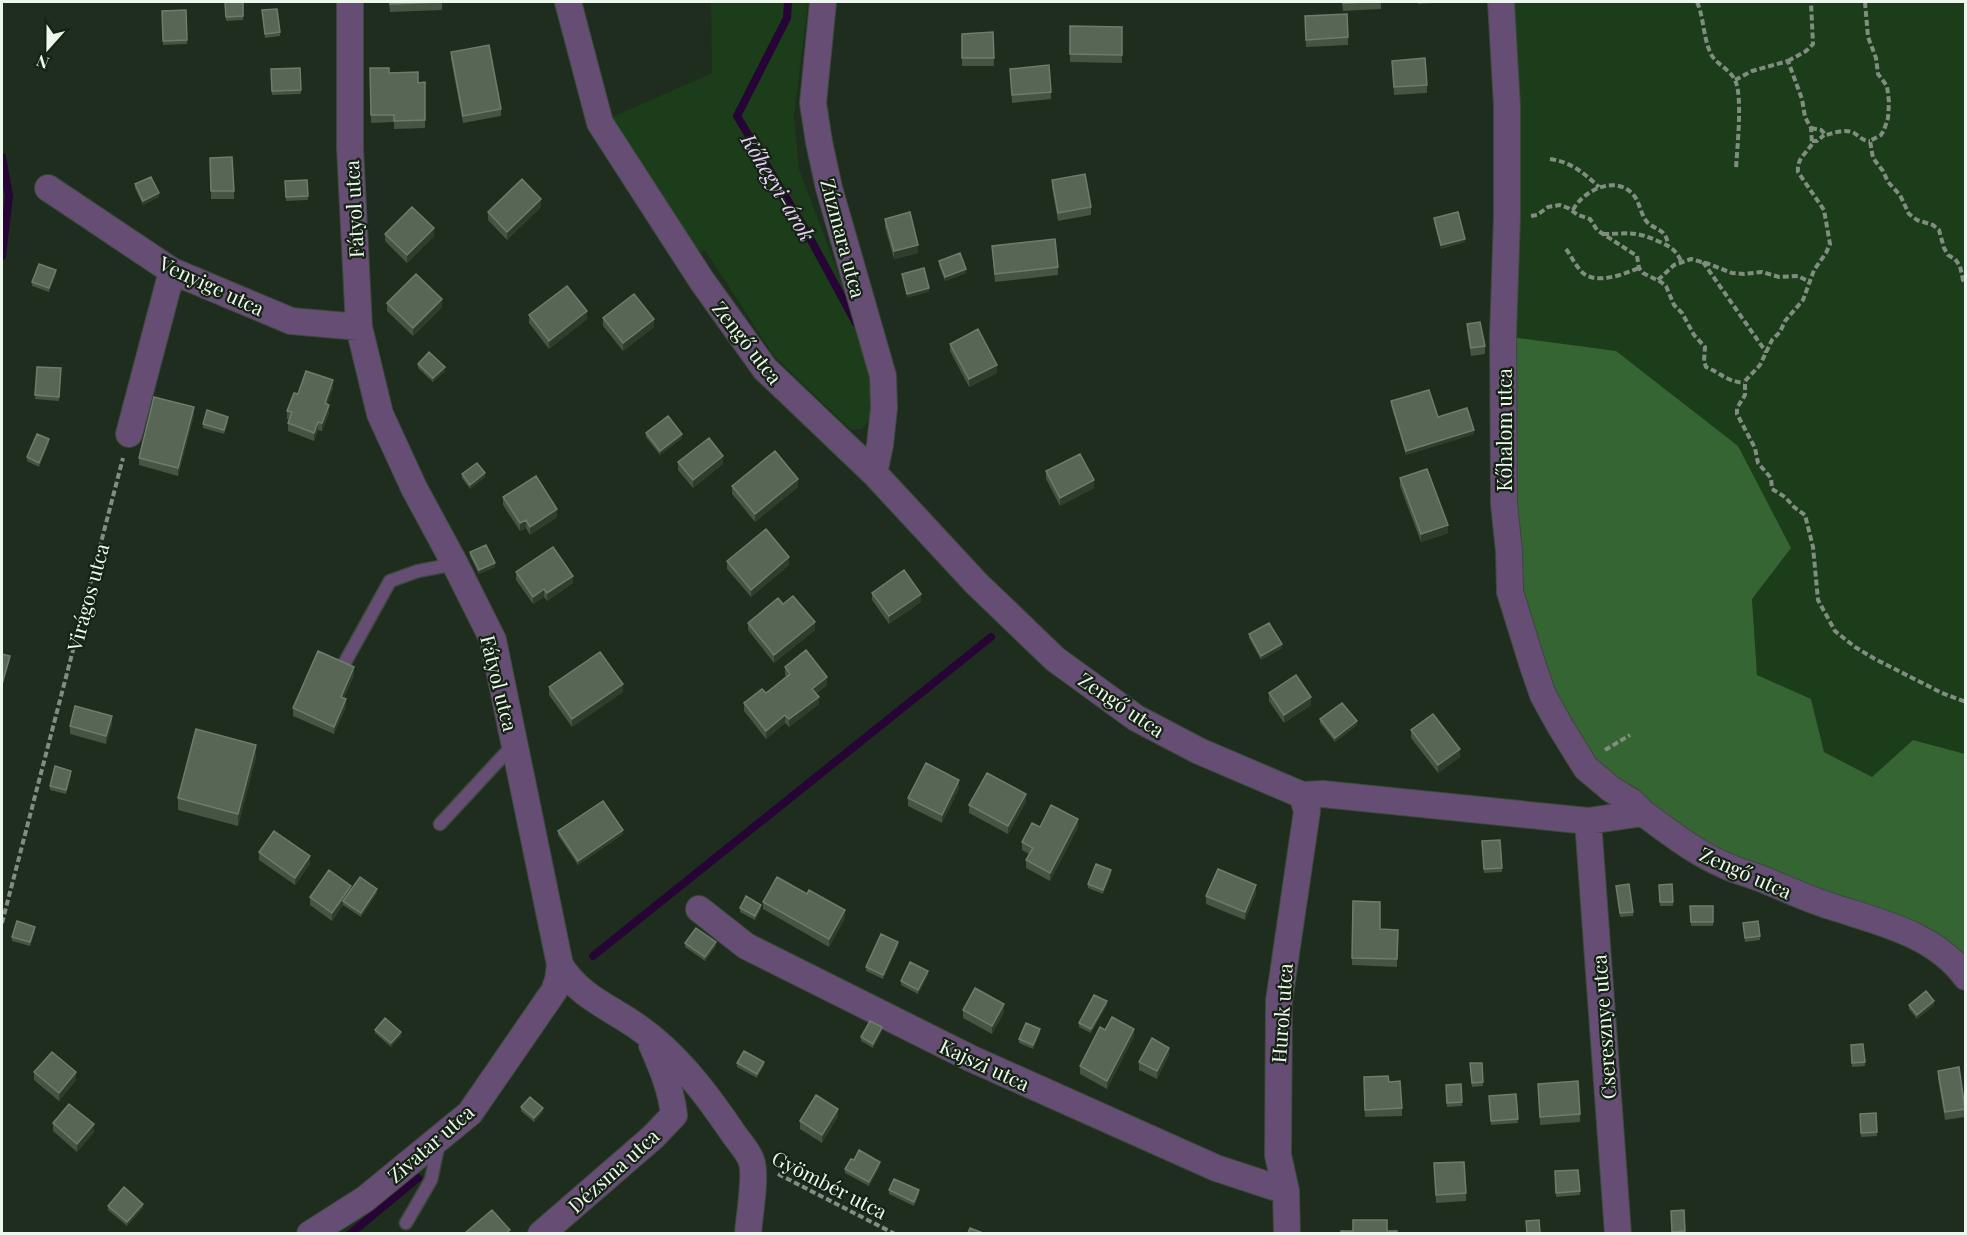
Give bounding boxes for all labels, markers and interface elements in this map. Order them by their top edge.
north arrow [18,18,78,78]
text: N [33,50,52,74]
water label: Kőhegyi-árok [735,127,822,246]
street label: Fátyol utca [337,159,369,259]
street label: Zúzmara utca [815,175,873,301]
street label: Venyige utca [154,248,269,321]
street label: Zengő utca [707,295,789,389]
street label: Kőhalom utca [1490,368,1517,492]
street label: Virágos utca [59,540,114,655]
street label: Fátyol utca [475,632,525,734]
street label: Zengő utca [1074,665,1170,743]
street label: Zengő utca [1696,840,1796,904]
street label: Cseresznye utca [1584,954,1622,1100]
street label: Hurok utca [1264,962,1298,1064]
street label: Kajszi utca [936,1031,1034,1097]
street label: Zivatar utca [381,1098,479,1188]
street label: Dézsma utca [562,1122,664,1218]
street label: Gyömbér utca [768,1143,892,1225]

